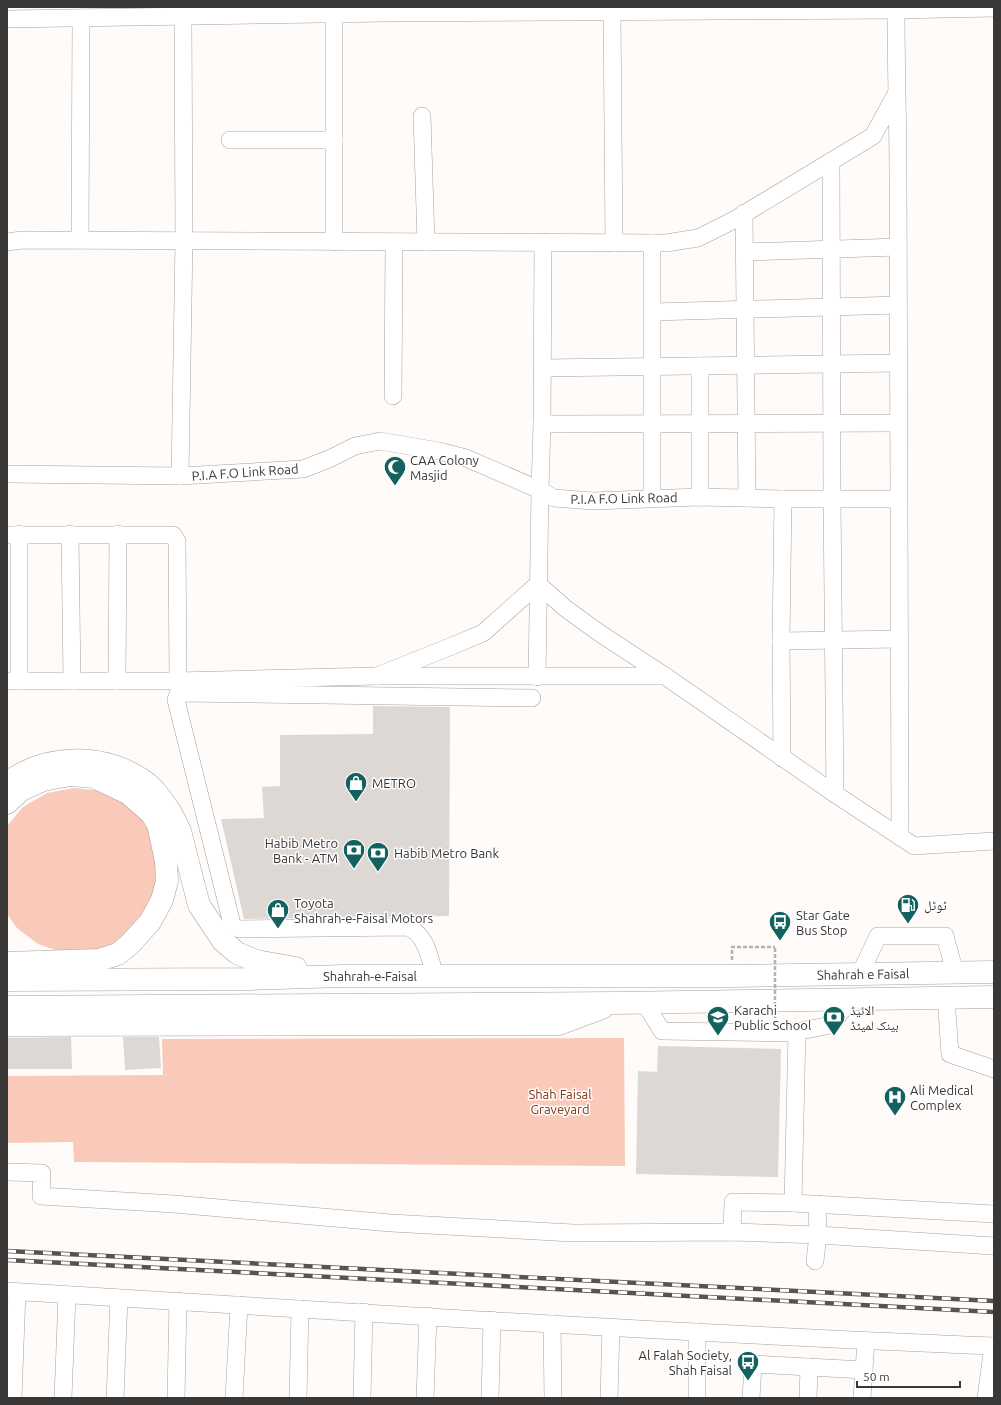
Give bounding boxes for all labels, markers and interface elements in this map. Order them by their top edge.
place label: CAA Colony Masjid [410,453,479,482]
mosque icon: CAA Colony Masjid [382,454,408,487]
street label: P.I.A F.O Link Road [191,461,299,483]
street label: P.I.A F.O Link Road [570,490,678,506]
shop icon: METRO [343,770,369,803]
place label: METRO [372,776,416,790]
place label: Habib Metro Bank - ATM [265,836,338,865]
bank icon: Habib Metro Bank - ATM [341,837,367,870]
bank icon: Habib Metro Bank [365,840,391,873]
place label: Habib Metro Bank [394,846,500,860]
fuel station icon: ٹوٹل [895,892,921,925]
place label: Toyota Shahrah-e-Faisal Motors [294,896,433,925]
shop icon: Toyota Shahrah-e-Faisal Motors [265,897,291,930]
place label: ٹوٹل [924,898,947,914]
place label: Star Gate Bus Stop [796,908,850,937]
bus stop icon: Star Gate Bus Stop [767,909,793,942]
street label: Shahrah e Faisal [817,966,910,982]
street label: Shahrah-e-Faisal [323,969,418,983]
place label: Karachi Public School [734,1003,812,1032]
place label: الائیڈ بینک لمیٹڈ [850,1003,899,1033]
school or university icon: Karachi Public School [705,1004,731,1037]
bank icon: الائیڈ بینک لمیٹڈ [821,1004,847,1037]
place label: Ali Medical Complex [910,1083,974,1112]
hospital icon: Ali Medical Complex [882,1084,908,1117]
park label: Shah Faisal Graveyard [528,1087,592,1116]
place label: Al Falah Society, Shah Faisal [638,1348,733,1377]
bus stop icon: Al Falah Society, Shah Faisal [735,1349,761,1382]
scale bar [857,1363,960,1389]
text: 50 m [863,1370,890,1383]

